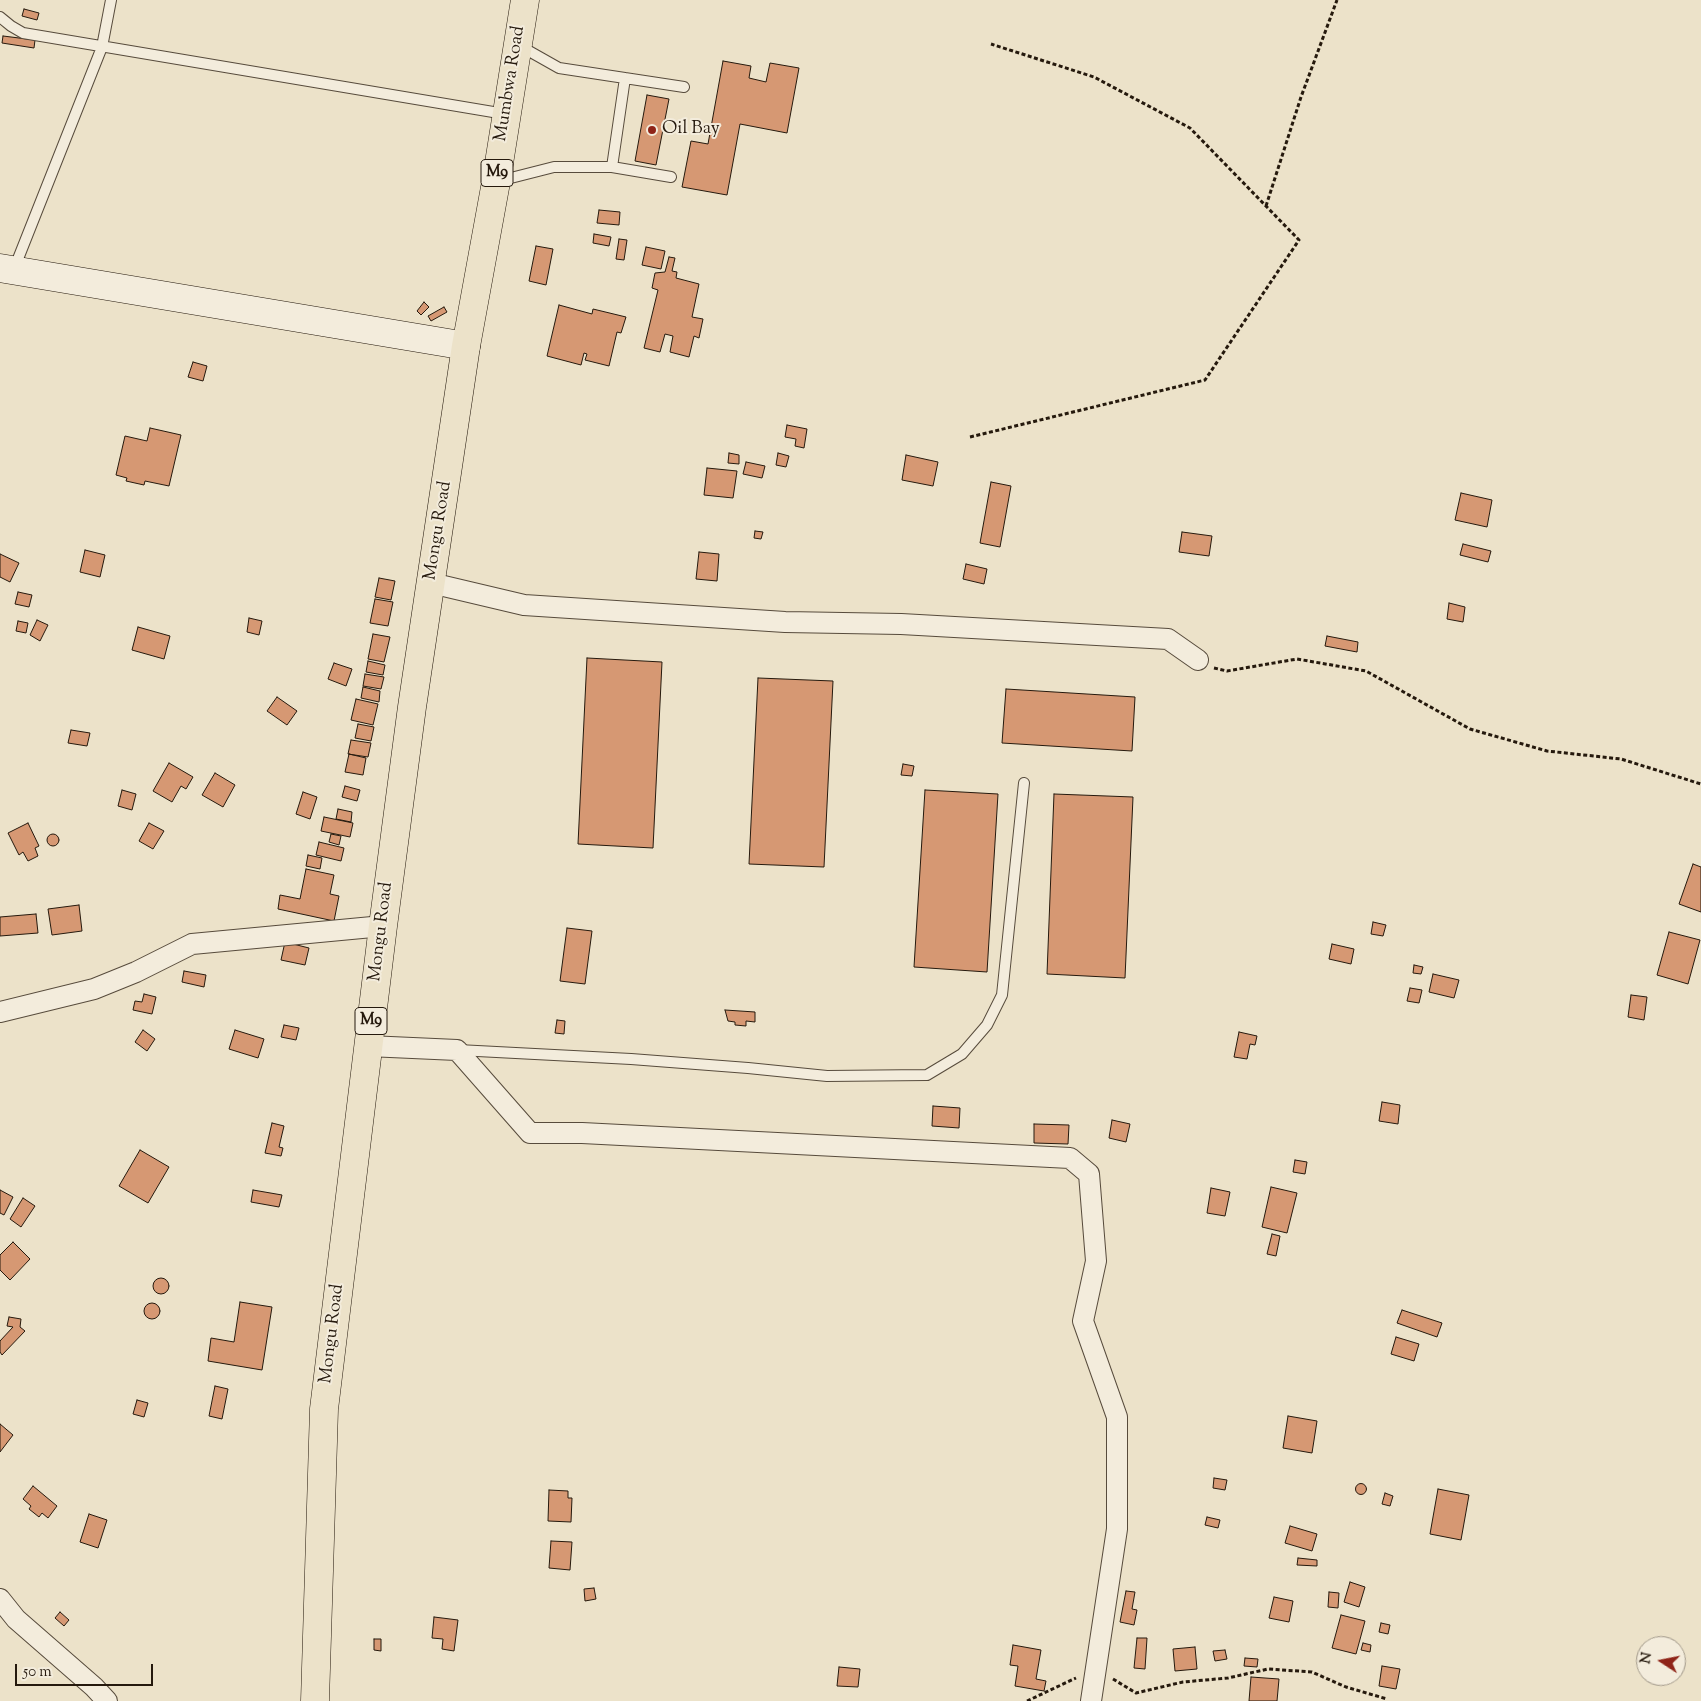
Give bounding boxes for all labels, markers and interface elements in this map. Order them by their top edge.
street label: Mumbwa Road [491,25,531,143]
place label: Oil Bay [662,119,720,141]
marker: Oil Bay [646,124,658,136]
road number: M9 [481,160,513,187]
street label: Mongu Road [421,480,457,582]
street label: Mongu Road [365,881,399,983]
road number: M9 [355,1008,387,1034]
street label: Mongu Road [316,1283,350,1385]
north arrow [1636,1636,1686,1686]
text: N [1636,1651,1658,1666]
scale bar [18,1654,155,1686]
text: 50 m [23,1662,52,1683]

